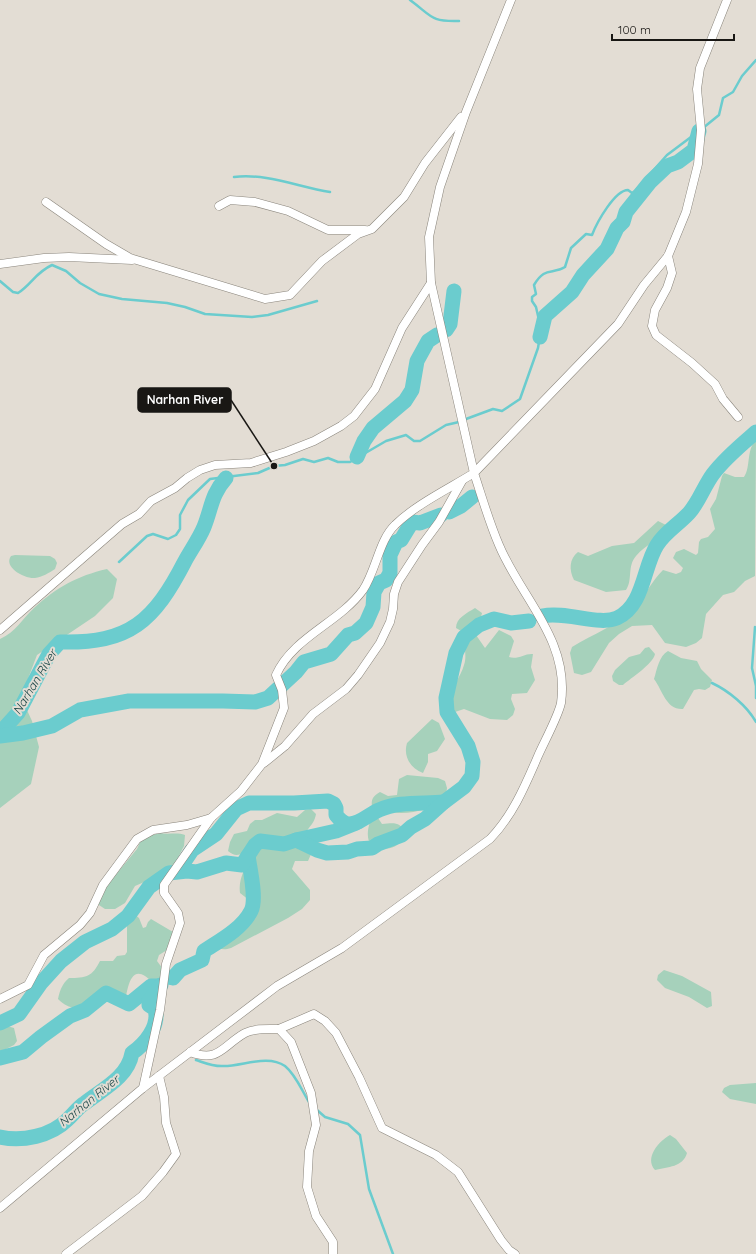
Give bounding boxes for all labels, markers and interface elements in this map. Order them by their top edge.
scale bar [612,16,734,42]
text: 100 m [618,22,651,37]
callout: Narhan River [138,388,231,412]
text: Narhan River [147,392,223,407]
water label: Narhan River [9,645,61,717]
water label: Narhan River [56,1071,123,1129]

